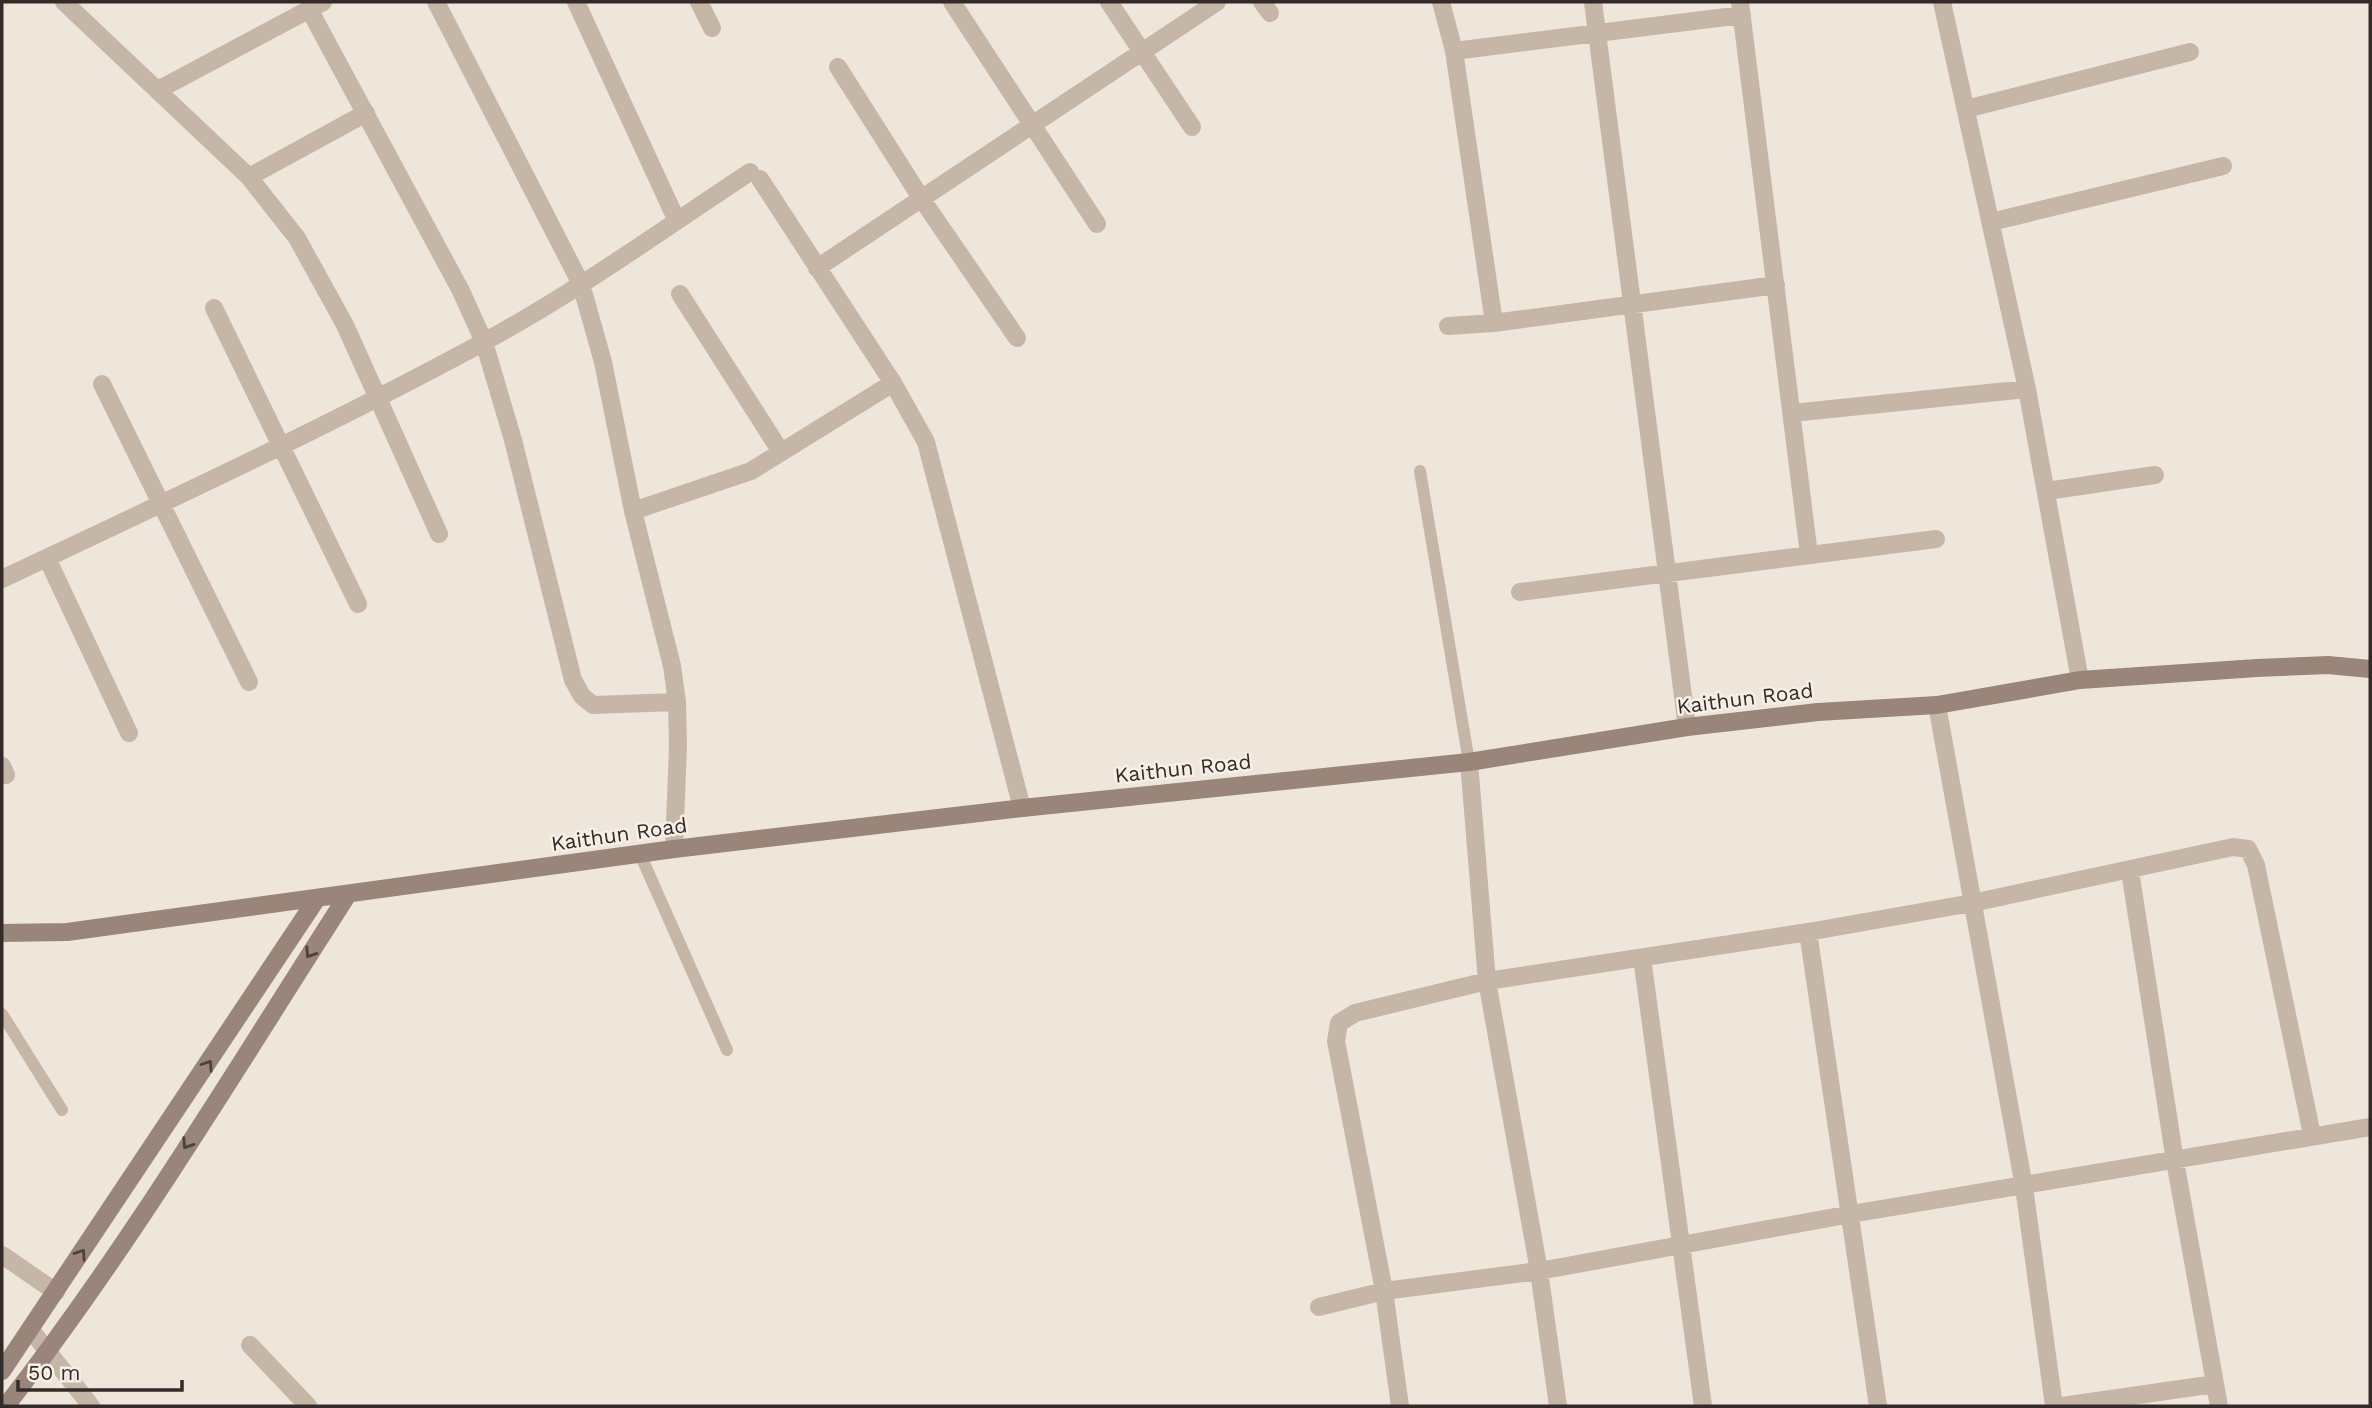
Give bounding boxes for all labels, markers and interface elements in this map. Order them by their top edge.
street label: Kaithun Road [1675,677,1815,719]
street label: Kaithun Road [1113,748,1253,788]
street label: Kaithun Road [549,812,689,856]
one-way arrow [306,945,319,958]
one-way arrow [200,1060,212,1073]
one-way arrow [182,1137,195,1150]
one-way arrow [73,1249,86,1262]
scale bar [18,1348,182,1392]
text: 50 m [28,1360,80,1385]

